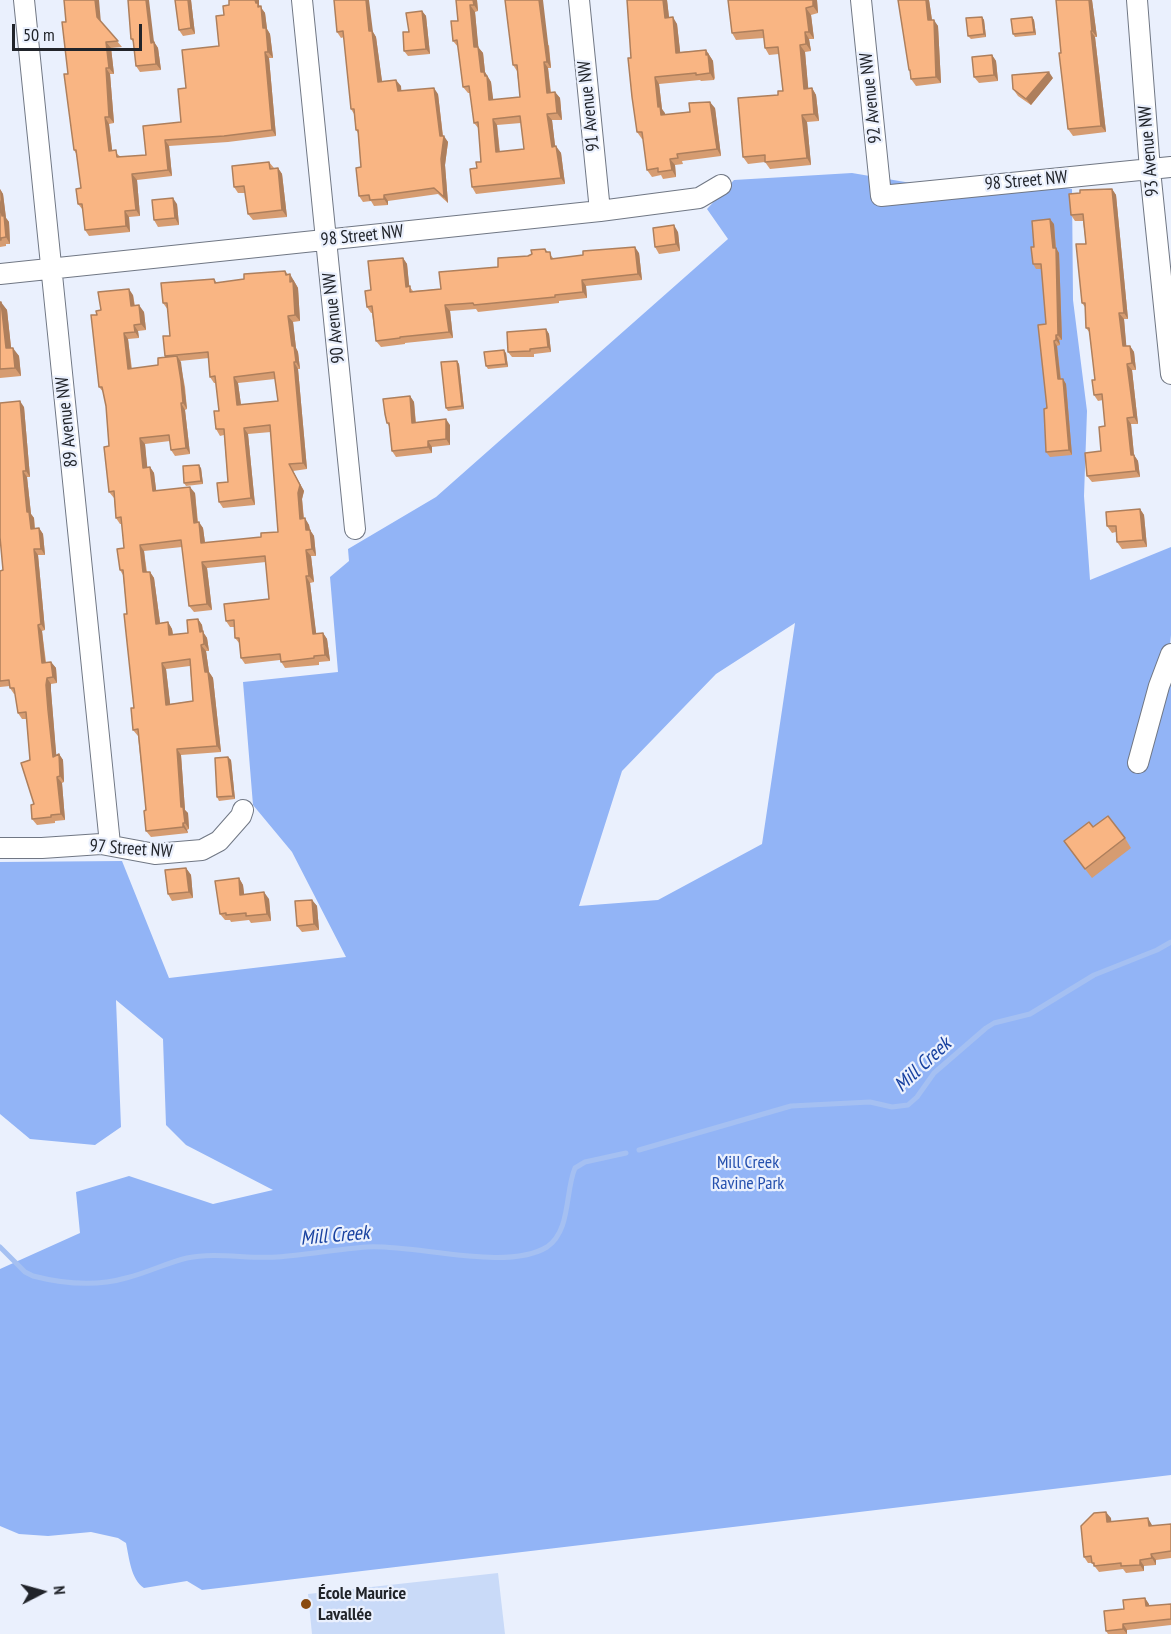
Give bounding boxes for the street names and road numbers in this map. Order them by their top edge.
street label: 92 Avenue NW [855,52,887,144]
street label: 91 Avenue NW [573,60,605,152]
street label: 93 Avenue NW [1134,105,1164,197]
street label: 98 Street NW [984,167,1068,195]
street label: 98 Street NW [320,221,404,251]
street label: 90 Avenue NW [318,272,350,364]
street label: 89 Avenue NW [51,376,83,468]
street label: 97 Street NW [89,835,173,863]

